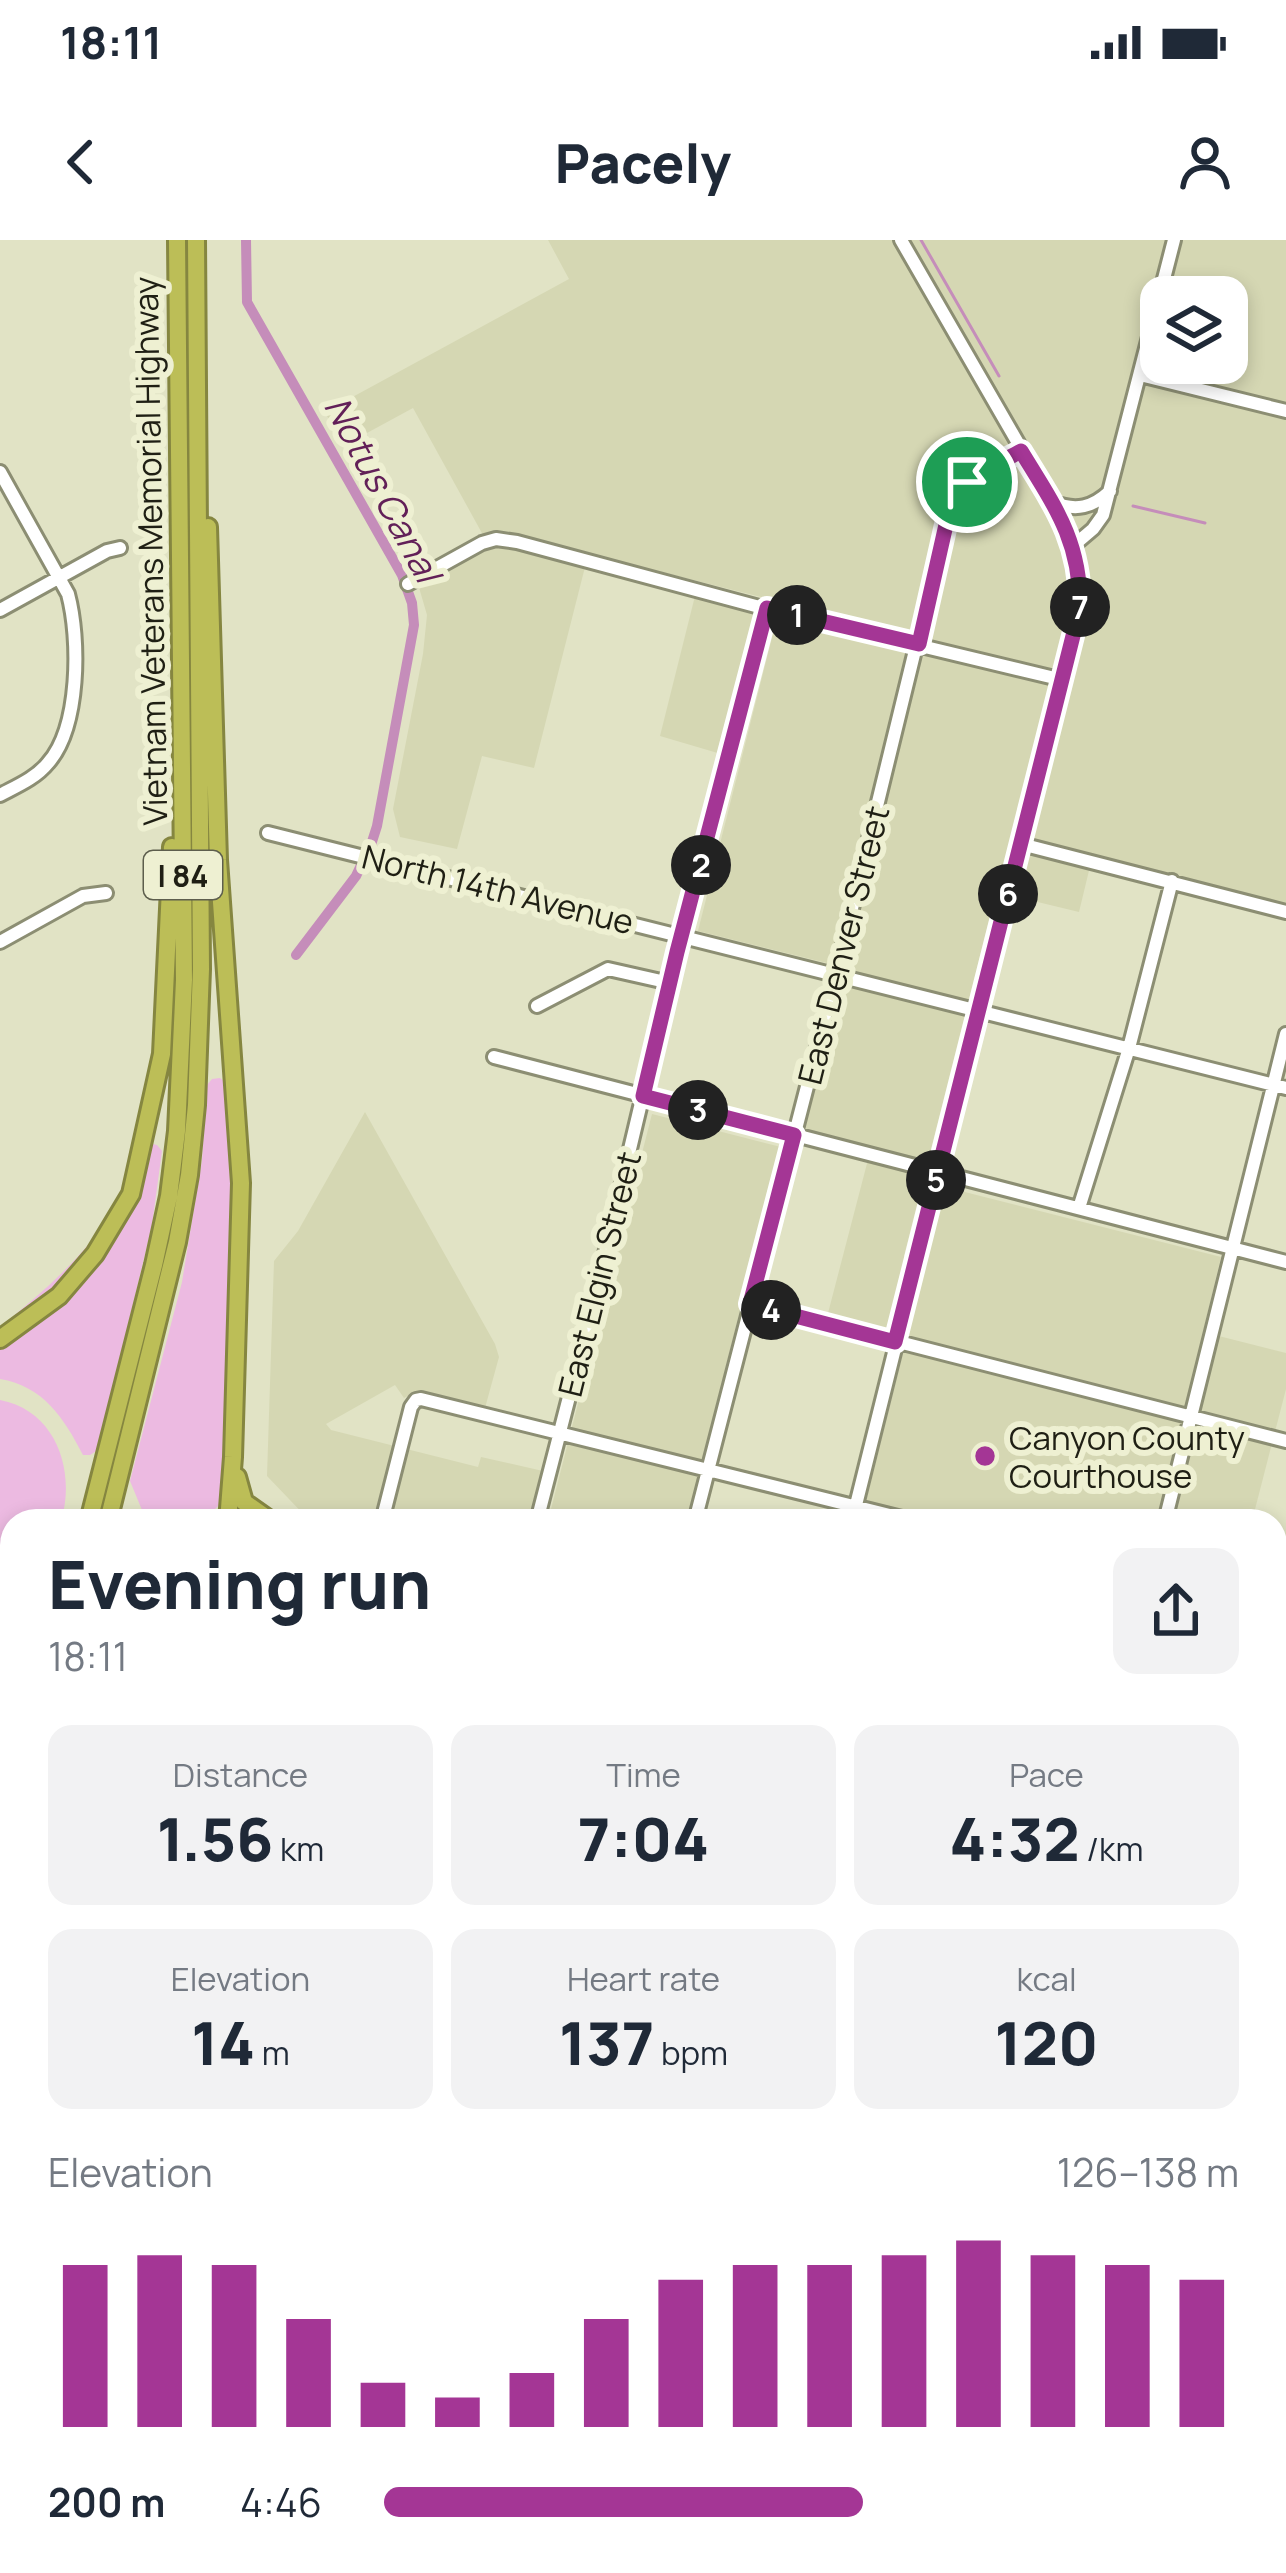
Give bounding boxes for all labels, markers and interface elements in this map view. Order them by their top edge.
text: 18:11 [60,11,162,73]
text: Pacely [555,125,731,199]
icon: back [48,129,114,195]
icon: person [1172,129,1238,195]
street label: Vietnam Veterans Memorial Highway [123,276,177,826]
map controls [1140,276,1248,384]
button: layers [1140,276,1248,384]
water label: Notus Canal [314,388,455,594]
pin [916,431,1018,533]
icon: arrive [934,449,1000,515]
pin: 7 [1050,577,1110,637]
text: 7 [1071,584,1089,629]
pin: 1 [767,585,827,645]
text: 1 [790,592,804,637]
street label: East Denver Street [787,801,899,1089]
street label: North 14th Avenue [358,834,638,944]
pin: 2 [671,835,731,895]
text: 2 [691,842,711,887]
road number: I 84 [144,851,222,899]
pin: 6 [978,864,1038,924]
text: 6 [998,871,1018,916]
pin: 3 [668,1080,728,1140]
text: 3 [688,1087,708,1132]
street label: East Elgin Street [547,1147,651,1401]
pin: 5 [906,1150,966,1210]
text: 5 [926,1157,946,1202]
pin: 4 [741,1280,801,1340]
text: 4 [761,1287,781,1332]
place label: Canyon County Courthouse [1009,1415,1245,1498]
marker: Canyon County Courthouse [972,1443,998,1469]
text: Evening run [48,1539,431,1629]
button: share [1113,1548,1239,1674]
text: 18:11 [48,1629,128,1683]
text: Distance [173,1752,308,1797]
text: Time [606,1752,681,1797]
text: Pace [1009,1752,1084,1797]
text: 1.56 [157,1797,273,1879]
text: 7:04 [578,1797,709,1879]
text: 4:32 [950,1797,1080,1879]
text: km [273,1826,324,1871]
text: /km [1080,1826,1143,1871]
text: Elevation [171,1956,310,2001]
text: Heart rate [567,1956,720,2001]
text: kcal [1016,1956,1077,2001]
text: 14 [191,2001,255,2083]
text: 137 [559,2001,654,2083]
text: 120 [995,2001,1098,2083]
text: m [255,2030,290,2075]
text: bpm [654,2030,728,2075]
text: Elevation [48,2145,213,2199]
text: 126–138 m [1057,2145,1239,2199]
text: 200 m [48,2475,165,2529]
text: 4:46 [240,2475,322,2529]

